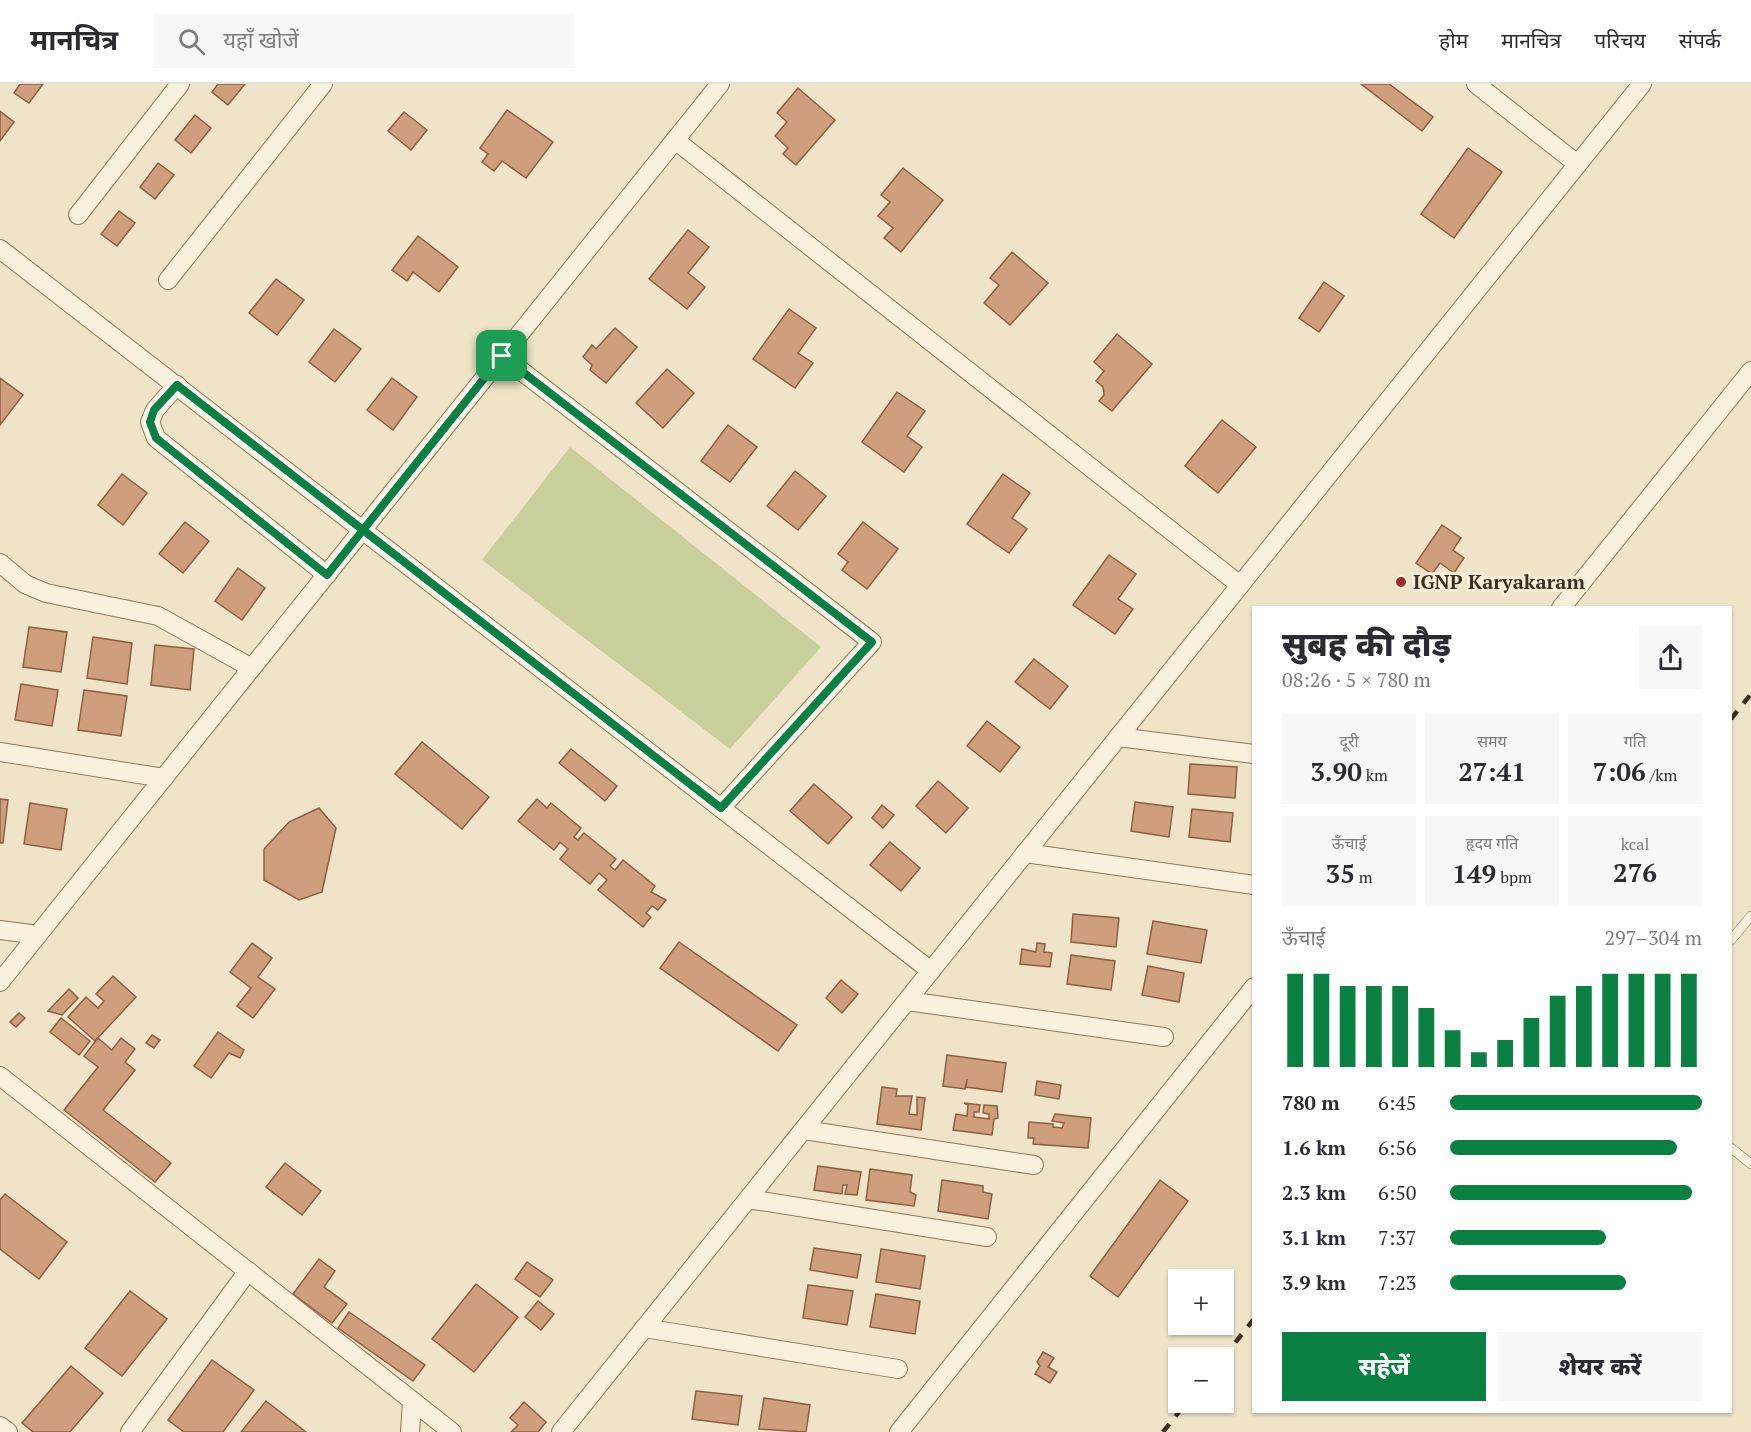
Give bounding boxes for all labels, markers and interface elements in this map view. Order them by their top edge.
search box [154,14,574,68]
text: मानचित्र [30,21,118,58]
icon: search [175,25,208,58]
text: यहाँ खोजें [223,25,299,54]
text: होम [1439,26,1468,54]
text: मानचित्र [1501,26,1561,54]
text: परिचय [1594,26,1646,54]
text: संपर्क [1679,26,1721,54]
pin [476,330,527,381]
icon: arrive [485,339,518,372]
place label: IGNP Karyakaram [1413,568,1585,595]
marker: IGNP Karyakaram [1394,575,1408,589]
text: सुबह की दौड़ [1282,622,1451,665]
button: share [1639,626,1702,689]
text: 08:26 · 5 × 780 m [1282,666,1431,693]
text: दूरी [1339,730,1359,752]
text: समय [1477,730,1507,752]
text: गति [1624,730,1646,752]
text: 3.90 [1310,754,1362,788]
text: 27:41 [1458,754,1526,788]
text: 7:06 [1593,754,1646,788]
text: km [1362,764,1388,786]
text: /km [1646,764,1677,786]
text: ऊँचाई [1332,832,1366,854]
text: हृदय गति [1466,832,1518,854]
text: kcal [1621,833,1649,855]
text: 276 [1613,855,1657,889]
text: 35 [1325,856,1355,890]
text: 149 [1452,856,1496,890]
text: m [1355,866,1373,888]
text: bpm [1496,866,1532,888]
text: ऊँचाई [1282,924,1325,951]
text: 297–304 m [1604,924,1702,951]
text: 780 m [1282,1089,1340,1116]
text: 6:45 [1378,1089,1417,1116]
text: 1.6 km [1282,1134,1346,1161]
text: 6:56 [1378,1134,1417,1161]
text: 2.3 km [1282,1179,1346,1206]
text: 6:50 [1378,1179,1417,1206]
text: 3.1 km [1282,1224,1346,1251]
text: 7:37 [1378,1224,1417,1251]
map controls [1168,1269,1234,1413]
button: + [1168,1269,1234,1335]
text: 3.9 km [1282,1269,1346,1296]
text: 7:23 [1378,1269,1417,1296]
button: सहेजें [1282,1332,1486,1401]
button: शेयर करें [1498,1332,1702,1401]
button: − [1168,1347,1234,1413]

